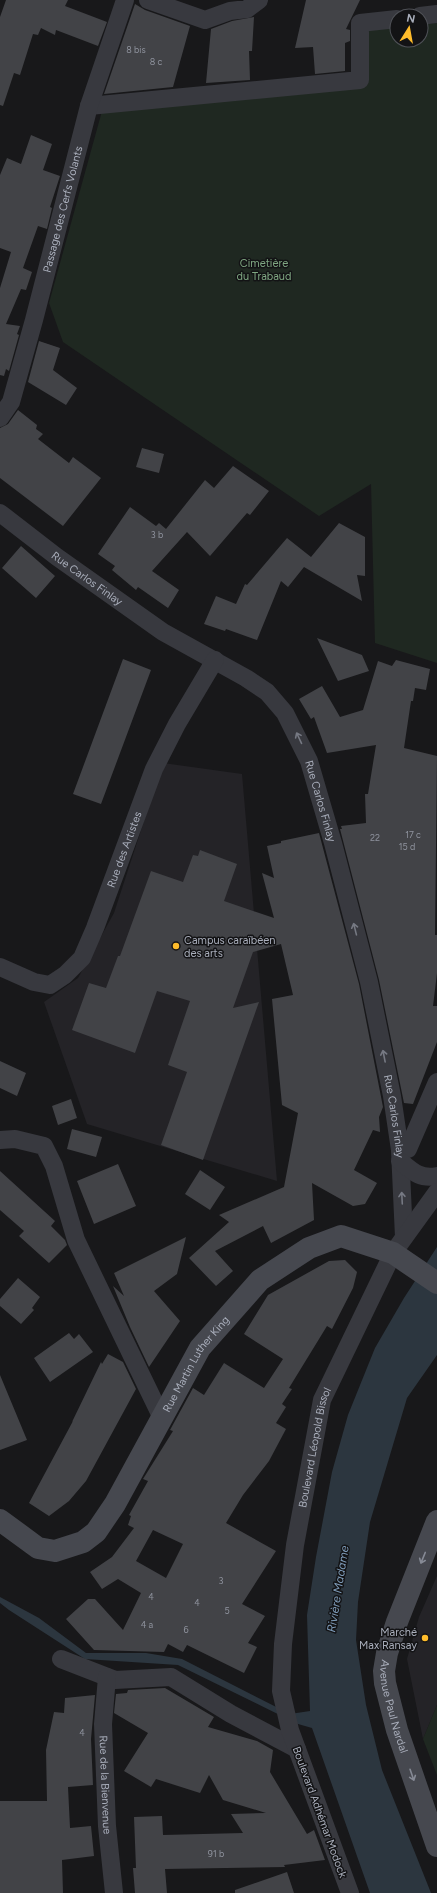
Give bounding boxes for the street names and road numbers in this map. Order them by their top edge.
street label: Passage des Cerfs Volants [40,145,85,274]
street label: Rue Carlos Finlay [49,549,125,609]
street label: Rue Carlos Finlay [302,759,338,844]
street label: Rue des Artistes [105,810,145,890]
street label: Rue Carlos Finlay [381,1074,406,1158]
street label: Rue Martin Luther King [160,1314,232,1415]
street label: Boulevard Léopold Bissol [296,1385,334,1509]
street label: Avenue Paul Nardal [377,1659,410,1755]
street label: Rue de la Bienvenue [96,1735,114,1835]
street label: Boulevard Adhémar Modock [290,1745,350,1880]

